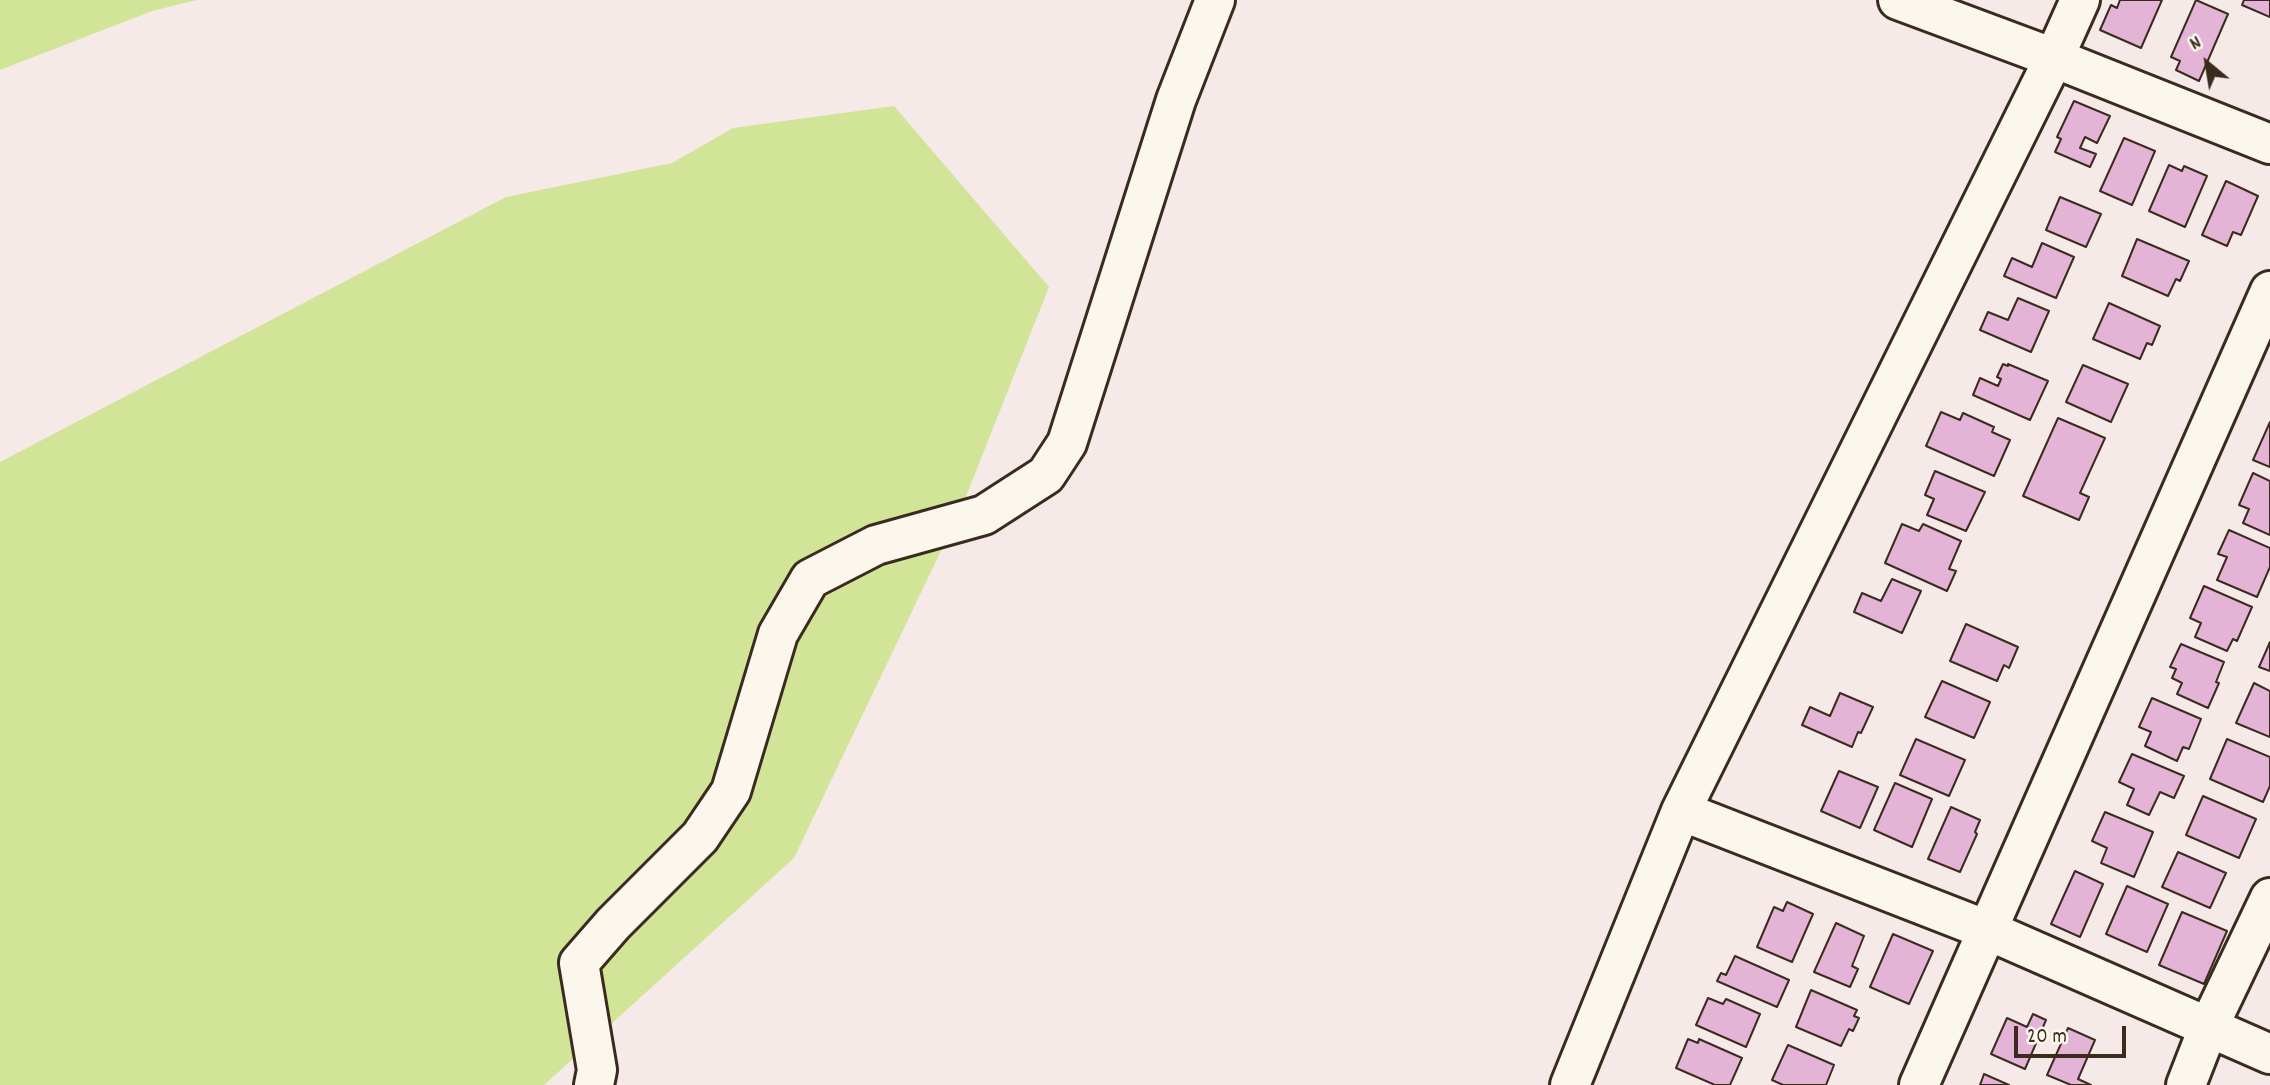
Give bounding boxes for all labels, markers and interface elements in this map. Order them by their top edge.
north arrow [2172,28,2242,98]
text: N [2185,30,2207,58]
scale bar [2018,1012,2130,1056]
text: 20 m [2027,1023,2067,1053]

